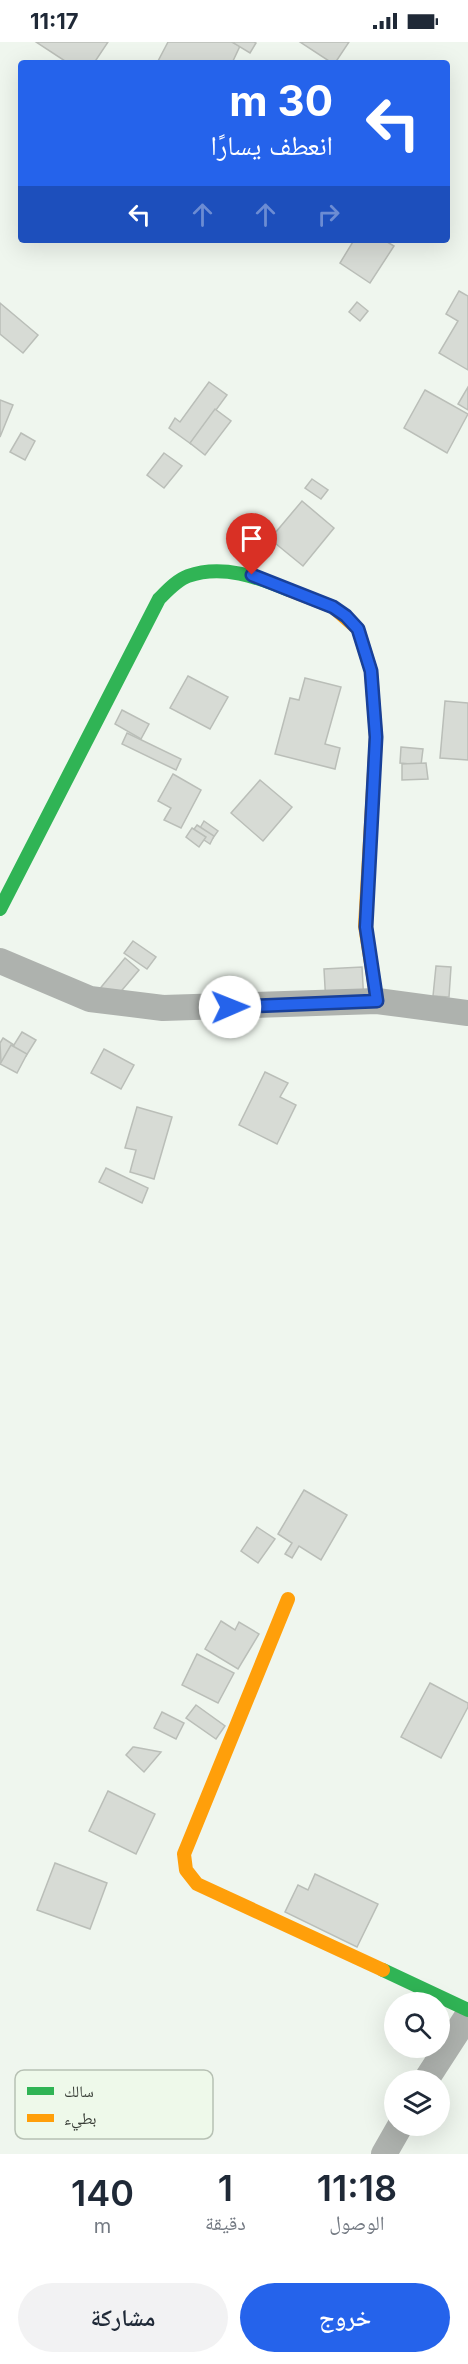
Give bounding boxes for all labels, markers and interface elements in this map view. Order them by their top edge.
text: 11:17 [30,8,79,34]
text: 30 m [229,75,333,126]
icon: left [354,84,432,162]
text: انعطف يسارًا [210,129,333,162]
icon: left [123,198,156,231]
icon: ahead [186,198,219,231]
icon: ahead [249,198,282,231]
icon: right [312,198,345,231]
pin [226,513,277,575]
icon: arrive [235,522,268,555]
position arrow [198,975,262,1039]
map controls [384,1992,450,2136]
button: search [384,1992,450,2058]
legend [15,2070,213,2139]
button: layers [384,2070,450,2136]
text: سالك [64,2081,94,2101]
text: بطيء [64,2108,96,2131]
text: 1 [218,2166,233,2210]
text: 11:18 [317,2166,397,2210]
text: 140 [71,2171,134,2215]
text: دقيقة [205,2211,246,2235]
text: الوصول [329,2211,385,2235]
text: m [94,2214,111,2238]
button: مشاركة [18,2283,228,2352]
button: خروج [240,2283,450,2352]

